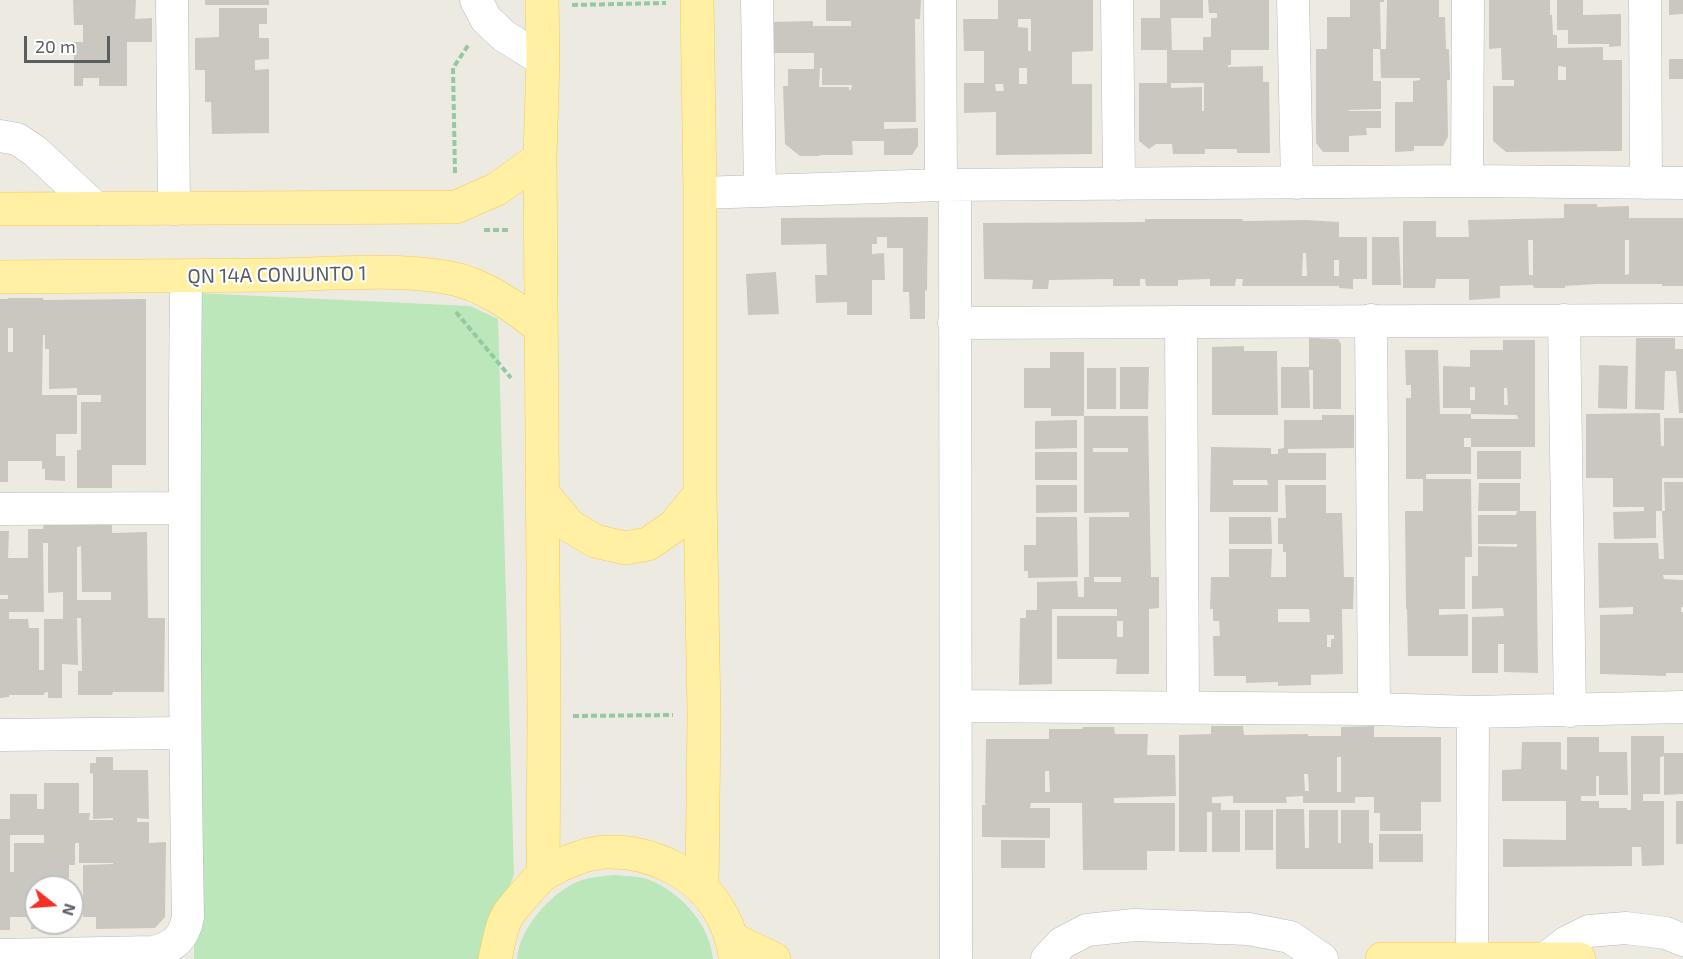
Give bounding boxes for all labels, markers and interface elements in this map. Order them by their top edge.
scale bar [27,24,112,62]
text: 20 m [35,35,76,57]
street label: QN 14A CONJUNTO 1 [187,261,367,289]
north arrow [24,875,84,935]
text: N [59,902,81,918]

